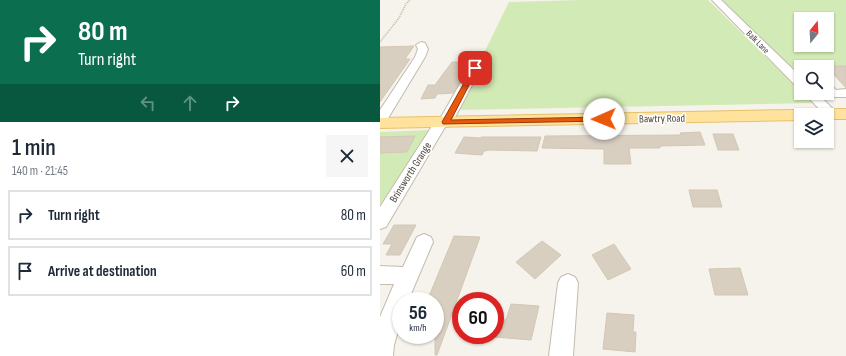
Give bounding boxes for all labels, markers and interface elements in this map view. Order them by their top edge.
north arrow [794,12,834,52]
map controls [794,12,834,148]
text: 80 m [78,15,127,48]
icon: right [12,16,64,68]
street label: Balk Lane [744,28,772,57]
text: Turn right [78,49,136,70]
pin [458,51,492,85]
icon: arrive [464,57,486,79]
button: search [794,60,834,100]
icon: left [137,92,159,114]
icon: ahead [179,92,201,114]
icon: right [221,92,243,114]
position arrow [583,98,625,140]
button: layers [794,108,834,148]
street label: Bawtry Road [639,112,686,125]
text: 1 min [12,133,56,162]
button: close [326,135,368,177]
street label: Brinsworth Grange [387,140,434,205]
text: 140 m · 21:45 [12,163,68,179]
icon: right [14,204,36,226]
text: Turn right [48,206,100,225]
text: 80 m [341,206,366,225]
icon: arrive [14,260,36,282]
text: Arrive at destination [48,262,157,281]
text: 60 m [341,262,366,281]
speed limit sign: 60 [452,292,504,344]
text: 56 [409,301,427,325]
text: km/h [409,322,427,334]

